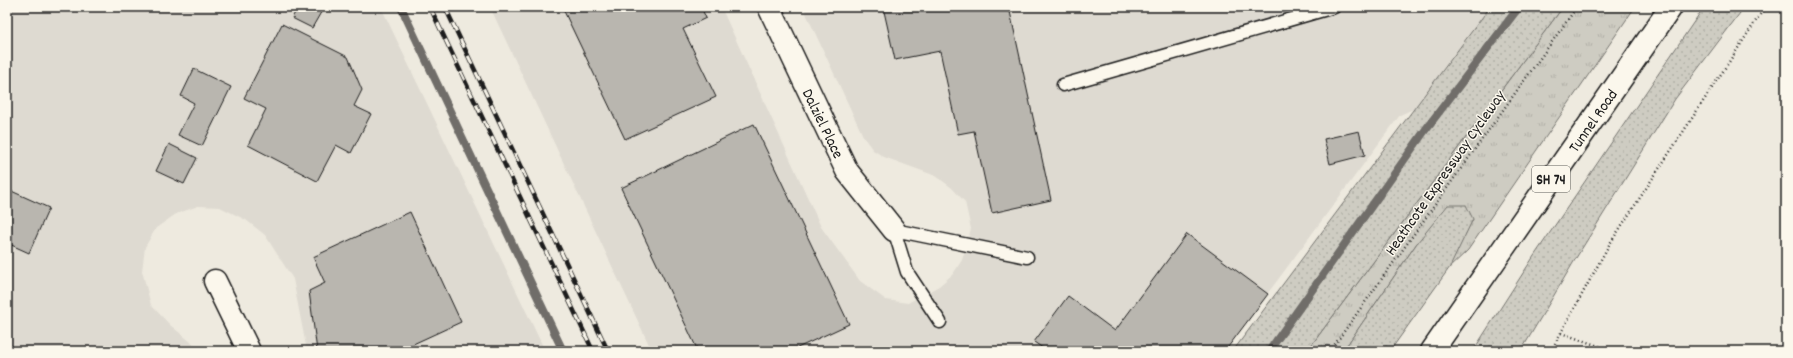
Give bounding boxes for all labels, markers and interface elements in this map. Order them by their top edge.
street label: Dalziel Place [795,85,849,163]
street label: Tunnel Road [1564,85,1624,158]
street label: Heathcote Expressway Cycleway [1380,86,1512,261]
road number: SH 74 [1532,166,1570,192]

